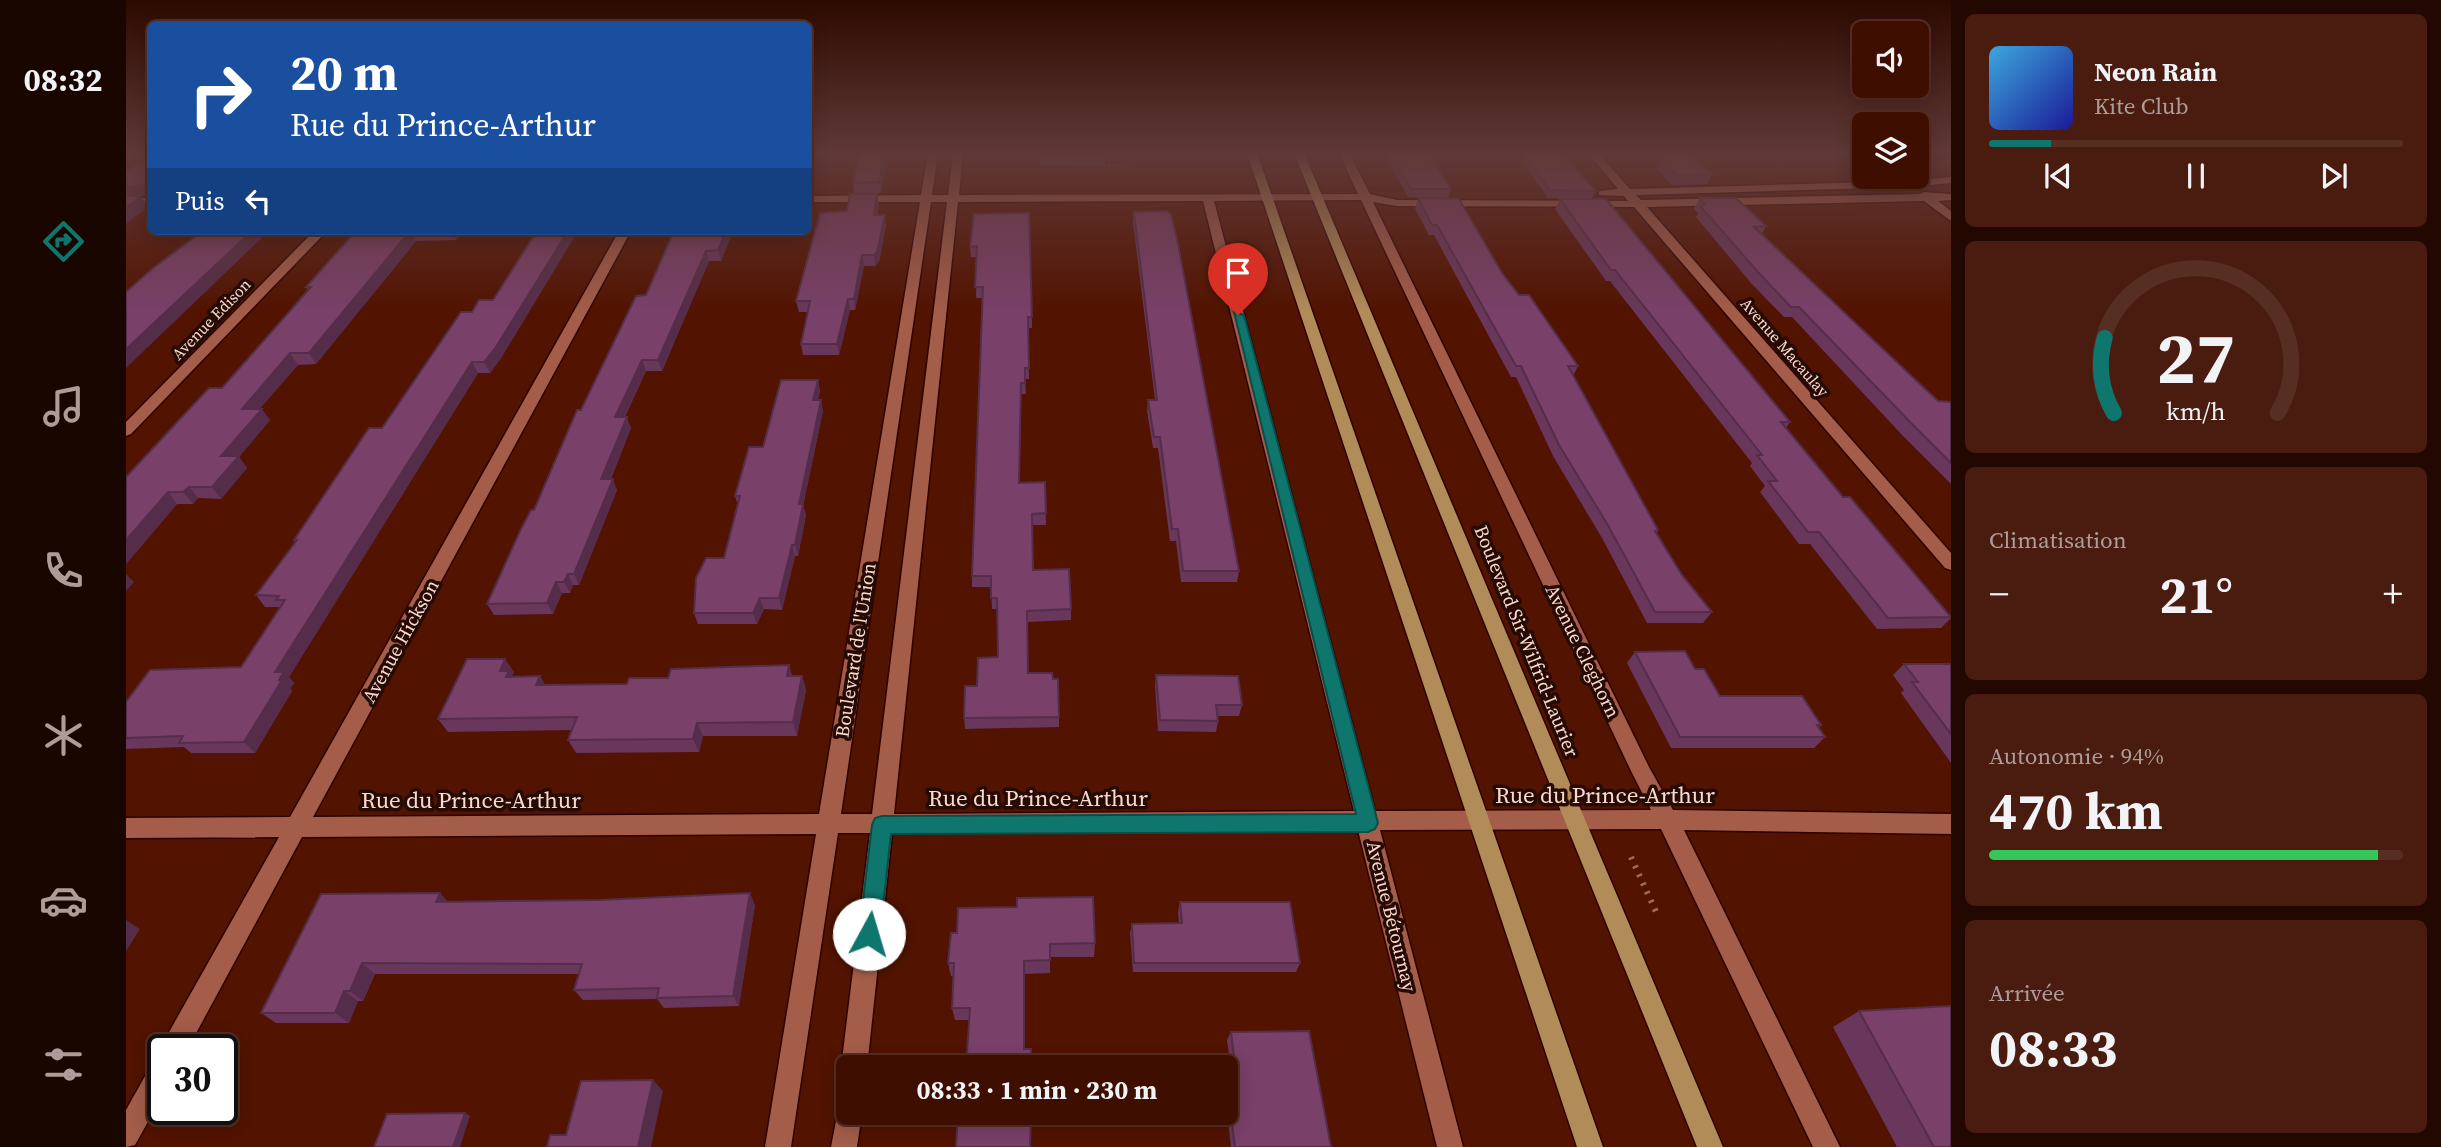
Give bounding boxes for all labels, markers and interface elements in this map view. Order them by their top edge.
map controls [1852,21,1929,189]
button: sound [1852,21,1929,98]
text: 20 m [290,39,398,106]
icon: right [175,49,266,140]
text: Neon Rain [2094,54,2217,90]
text: 08:32 [24,58,102,102]
text: Kite Club [2094,90,2189,122]
text: Rue du Prince-Arthur [290,103,596,147]
button: layers [1852,112,1929,189]
icon: previous [2039,157,2077,195]
icon: pause [2177,157,2215,195]
icon: next [2315,157,2353,195]
icon: left [239,182,277,220]
text: Puis [175,183,225,219]
icon: directions [39,217,88,266]
pin [1208,243,1268,315]
icon: arrive [1219,254,1257,292]
street label: Avenue Edison [167,273,256,364]
street label: Avenue Macaulay [1736,293,1835,402]
text: 27 [2157,308,2235,407]
icon: music [39,382,88,431]
text: km/h [2166,394,2226,428]
street label: Boulevard Sir-Wilfrid-Laurier [1469,521,1585,761]
text: Climatisation [1989,524,2127,556]
icon: phone [39,546,88,595]
text: 21° [2159,559,2233,630]
street label: Boulevard de l'Union [828,561,882,739]
text: − [1989,568,2009,620]
text: + [2383,568,2403,620]
street label: Avenue Hickson [355,575,445,707]
street label: Avenue Cleghorn [1539,580,1627,722]
icon: climate [39,711,88,760]
text: Autonomie · 94% [1989,740,2164,772]
text: 470 km [1989,775,2163,846]
street label: Rue du Prince-Arthur [1495,779,1715,811]
street label: Rue du Prince-Arthur [928,782,1148,814]
street label: Rue du Prince-Arthur [361,784,581,816]
street label: Avenue Bétournay [1361,838,1423,994]
icon: car [39,876,88,925]
position arrow [832,897,906,971]
text: Arrivée [1989,977,2065,1009]
text: 08:33 [1989,1012,2117,1083]
speed limit sign: 30 [147,1034,238,1125]
icon: filters [39,1040,88,1089]
text: 08:33 · 1 min · 230 m [917,1072,1157,1108]

